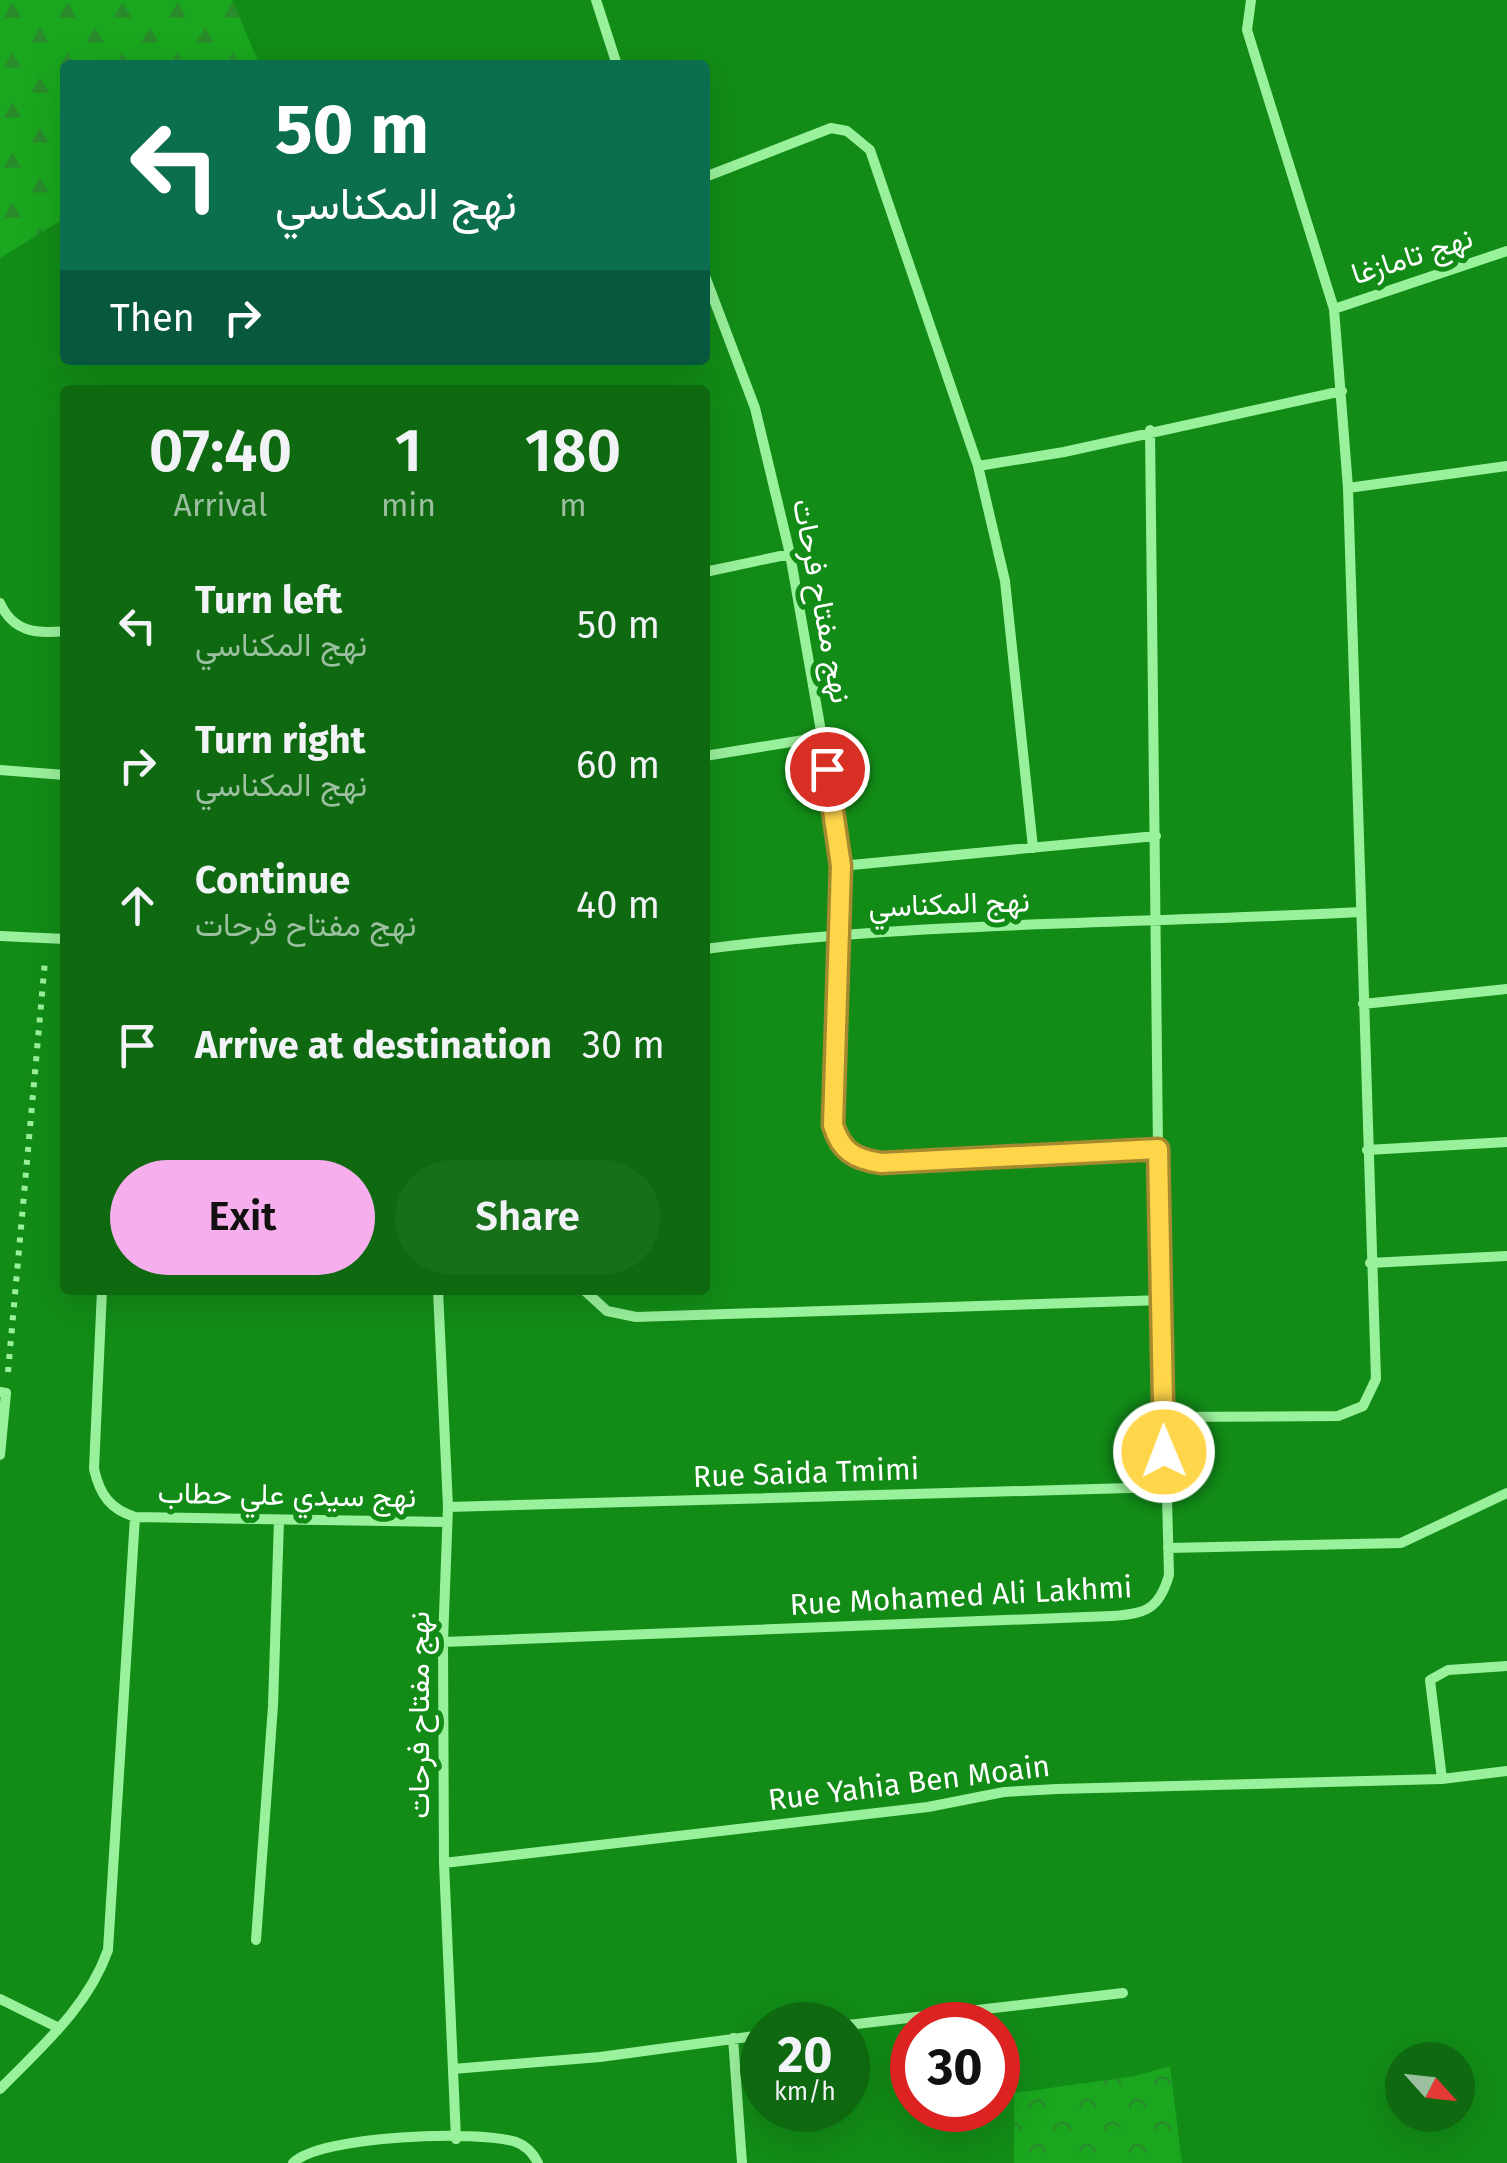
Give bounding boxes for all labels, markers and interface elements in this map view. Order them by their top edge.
text: 50 m [275,88,429,172]
icon: left [110,100,240,230]
text: نهج المكناسي [275,177,517,231]
street label: نهج تامازغا [1347,220,1478,294]
icon: right [215,290,270,345]
text: Then [110,295,195,341]
text: 07:40 [149,415,292,487]
text: 1 [395,415,422,487]
text: 180 [525,415,621,487]
text: Arrival [174,486,267,524]
text: min [381,486,436,524]
text: m [559,486,587,524]
street label: نهج مفتاح فرحات [783,496,859,707]
text: Turn left [195,577,342,623]
icon: left [110,598,165,653]
text: 50 m [577,602,660,648]
text: نهج المكناسي [195,626,367,664]
text: Turn right [195,717,365,763]
pin [785,727,870,812]
icon: right [110,738,165,793]
text: 60 m [576,742,660,788]
icon: arrive [800,742,855,797]
text: نهج المكناسي [195,766,367,804]
text: Continue [195,857,350,903]
icon: ahead [110,878,165,933]
text: 40 m [576,882,660,928]
street label: نهج المكناسي [868,883,1030,931]
text: نهج مفتاح فرحات [195,906,416,944]
icon: arrive [110,1018,165,1073]
text: Arrive at destination [195,1022,552,1068]
text: 30 m [582,1022,665,1068]
button: Exit [110,1160,375,1275]
button: Share [395,1160,660,1275]
position arrow [1112,1400,1216,1504]
street label: Rue Saida Tmimi [692,1451,920,1495]
street label: نهج سيدي علي حطاب [157,1475,417,1521]
street label: Rue Mohamed Ali Lakhmi [789,1569,1133,1623]
street label: نهج مفتاح فرحات [401,1611,439,1819]
street label: Rue Yahia Ben Moain [766,1748,1052,1818]
speed limit sign: 30 [890,2002,1020,2132]
text: 20 [777,2025,833,2085]
north arrow [1385,2042,1475,2132]
map controls [1385,2042,1475,2132]
text: km/h [774,2077,836,2107]

